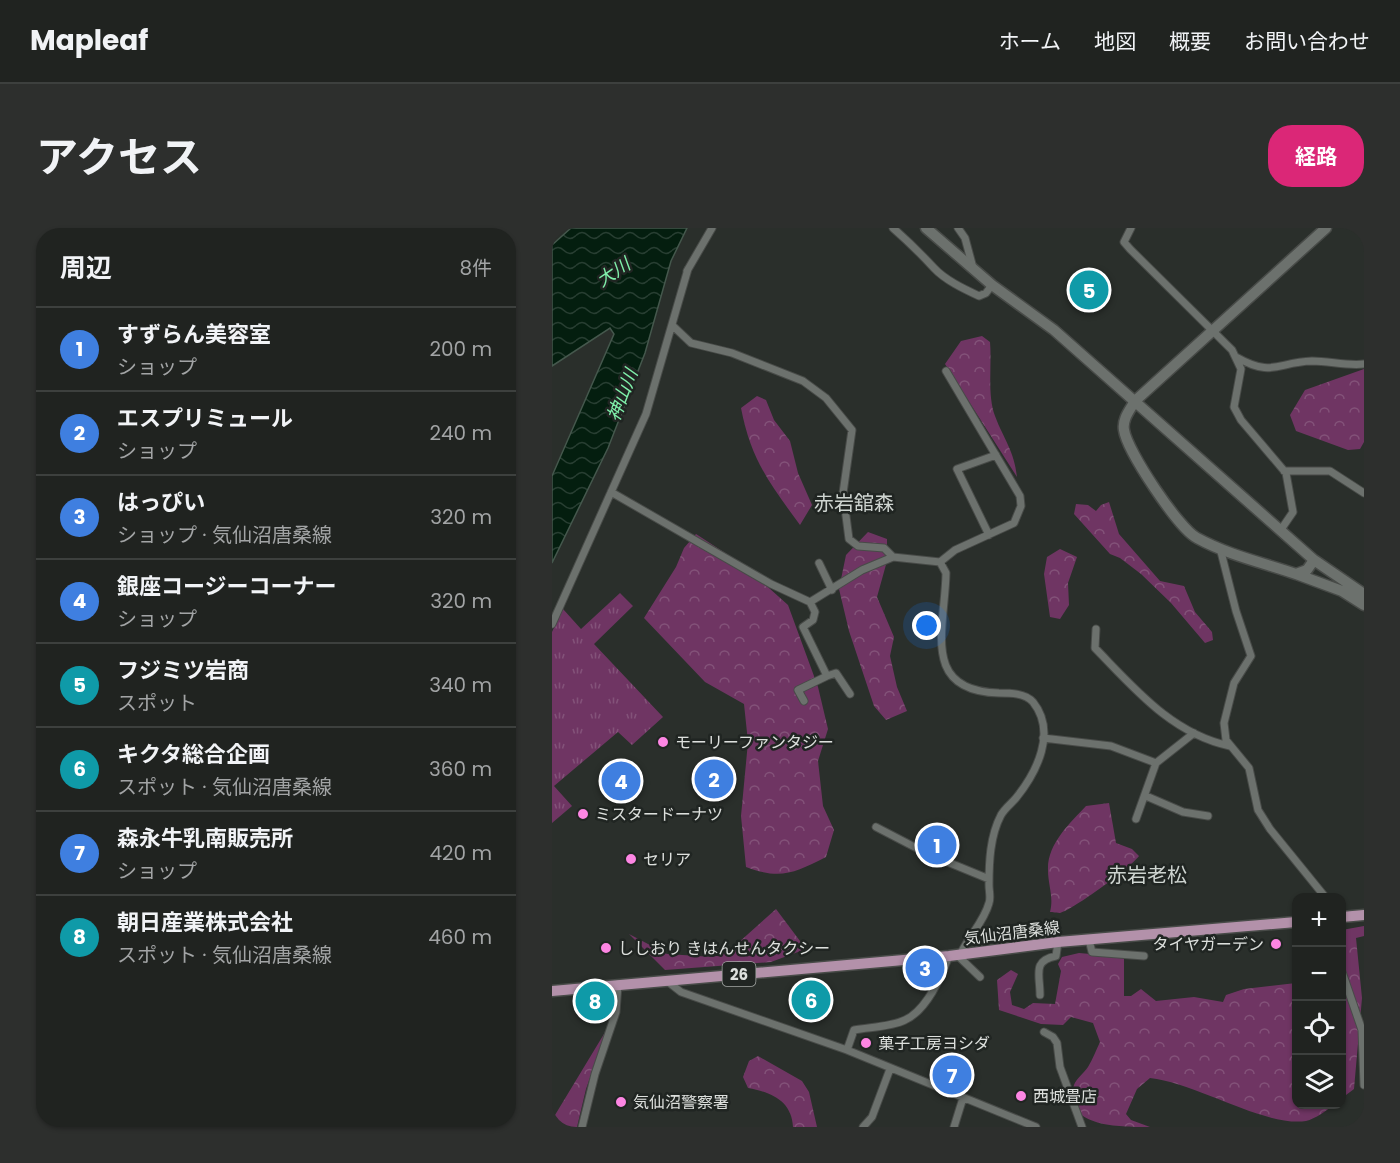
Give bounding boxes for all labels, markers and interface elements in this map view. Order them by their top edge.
text: Mapleaf [30,21,148,60]
text: ホーム [999,27,1061,56]
text: 地図 [1094,27,1136,56]
text: 概要 [1169,27,1211,56]
text: お問い合わせ [1244,27,1370,56]
button: 経路 [1268,125,1364,187]
text: アクセス [36,128,202,187]
text: 周辺 [60,250,112,286]
water label: 大川 [591,250,637,292]
text: 8件 [459,254,492,282]
pin: 5 [1070,268,1108,312]
text: すずらん美容室 [117,319,271,350]
text: 1 [76,335,83,363]
text: 200 m [429,335,492,363]
text: ショップ [117,353,197,381]
water label: 神山川 [601,363,644,425]
text: エスプリミュール [117,403,293,434]
text: 2 [74,419,85,447]
text: 240 m [429,419,492,447]
text: ショップ [117,437,197,465]
text: はっぴい [117,487,205,518]
district label: 赤岩舘森 [814,489,894,517]
text: 3 [73,503,86,531]
text: 320 m [430,503,492,531]
text: ショップ · 気仙沼唐桑線 [117,521,332,549]
text: 銀座コージーコーナー [117,571,337,602]
text: 4 [73,587,86,615]
text: 320 m [430,587,492,615]
text: ショップ [117,605,197,633]
your location [912,611,941,640]
text: フジミツ岩商 [117,655,249,686]
text: 5 [73,671,86,699]
text: 340 m [429,671,492,699]
text: スポット [117,689,197,717]
place label: モーリーファンタジー [675,731,834,754]
marker: モーリーファンタジー [656,735,670,749]
text: キクタ総合企画 [117,739,270,770]
text: 6 [73,755,86,783]
text: 360 m [429,755,492,783]
pin: 2 [694,756,734,802]
pin: 4 [602,758,640,804]
text: スポット · 気仙沼唐桑線 [117,773,332,801]
place label: ミスタードーナツ [595,803,723,826]
marker: ミスタードーナツ [576,807,590,821]
pin: 1 [918,822,956,868]
text: 森永牛乳南販売所 [117,823,293,854]
text: 7 [74,839,85,867]
text: 420 m [429,839,492,867]
place label: セリア [643,848,691,871]
marker: セリア [624,852,638,866]
text: ショップ [117,857,197,885]
district label: 赤岩老松 [1107,861,1187,889]
map controls [1292,893,1346,1109]
button: + [1292,893,1346,947]
text: 朝日産業株式会社 [117,907,293,938]
street label: 気仙沼唐桑線 [963,916,1061,950]
text: 8 [73,923,86,951]
text: 460 m [428,923,492,951]
place label: タイヤガーデン [1152,933,1264,956]
place label: ししおり きはんせんタクシー [618,937,830,960]
marker: タイヤガーデン [1269,937,1283,951]
text: スポット · 気仙沼唐桑線 [117,941,332,969]
marker: ししおり きはんせんタクシー [599,941,613,955]
pin: 3 [906,946,944,990]
button: − [1292,947,1346,1001]
road number: 26 [722,962,756,986]
pin: 8 [576,978,615,1024]
pin: 6 [792,978,830,1022]
button: locate [1292,1001,1346,1055]
place label: 菓子工房ヨシダ [878,1032,990,1055]
marker: 菓子工房ヨシダ [859,1036,873,1050]
pin: 7 [932,1052,972,1098]
button: layers [1292,1055,1346,1109]
place label: 西城畳店 [1033,1085,1097,1108]
marker: 西城畳店 [1014,1089,1028,1103]
place label: 気仙沼警察署 [633,1091,729,1114]
marker: 気仙沼警察署 [614,1095,628,1109]

